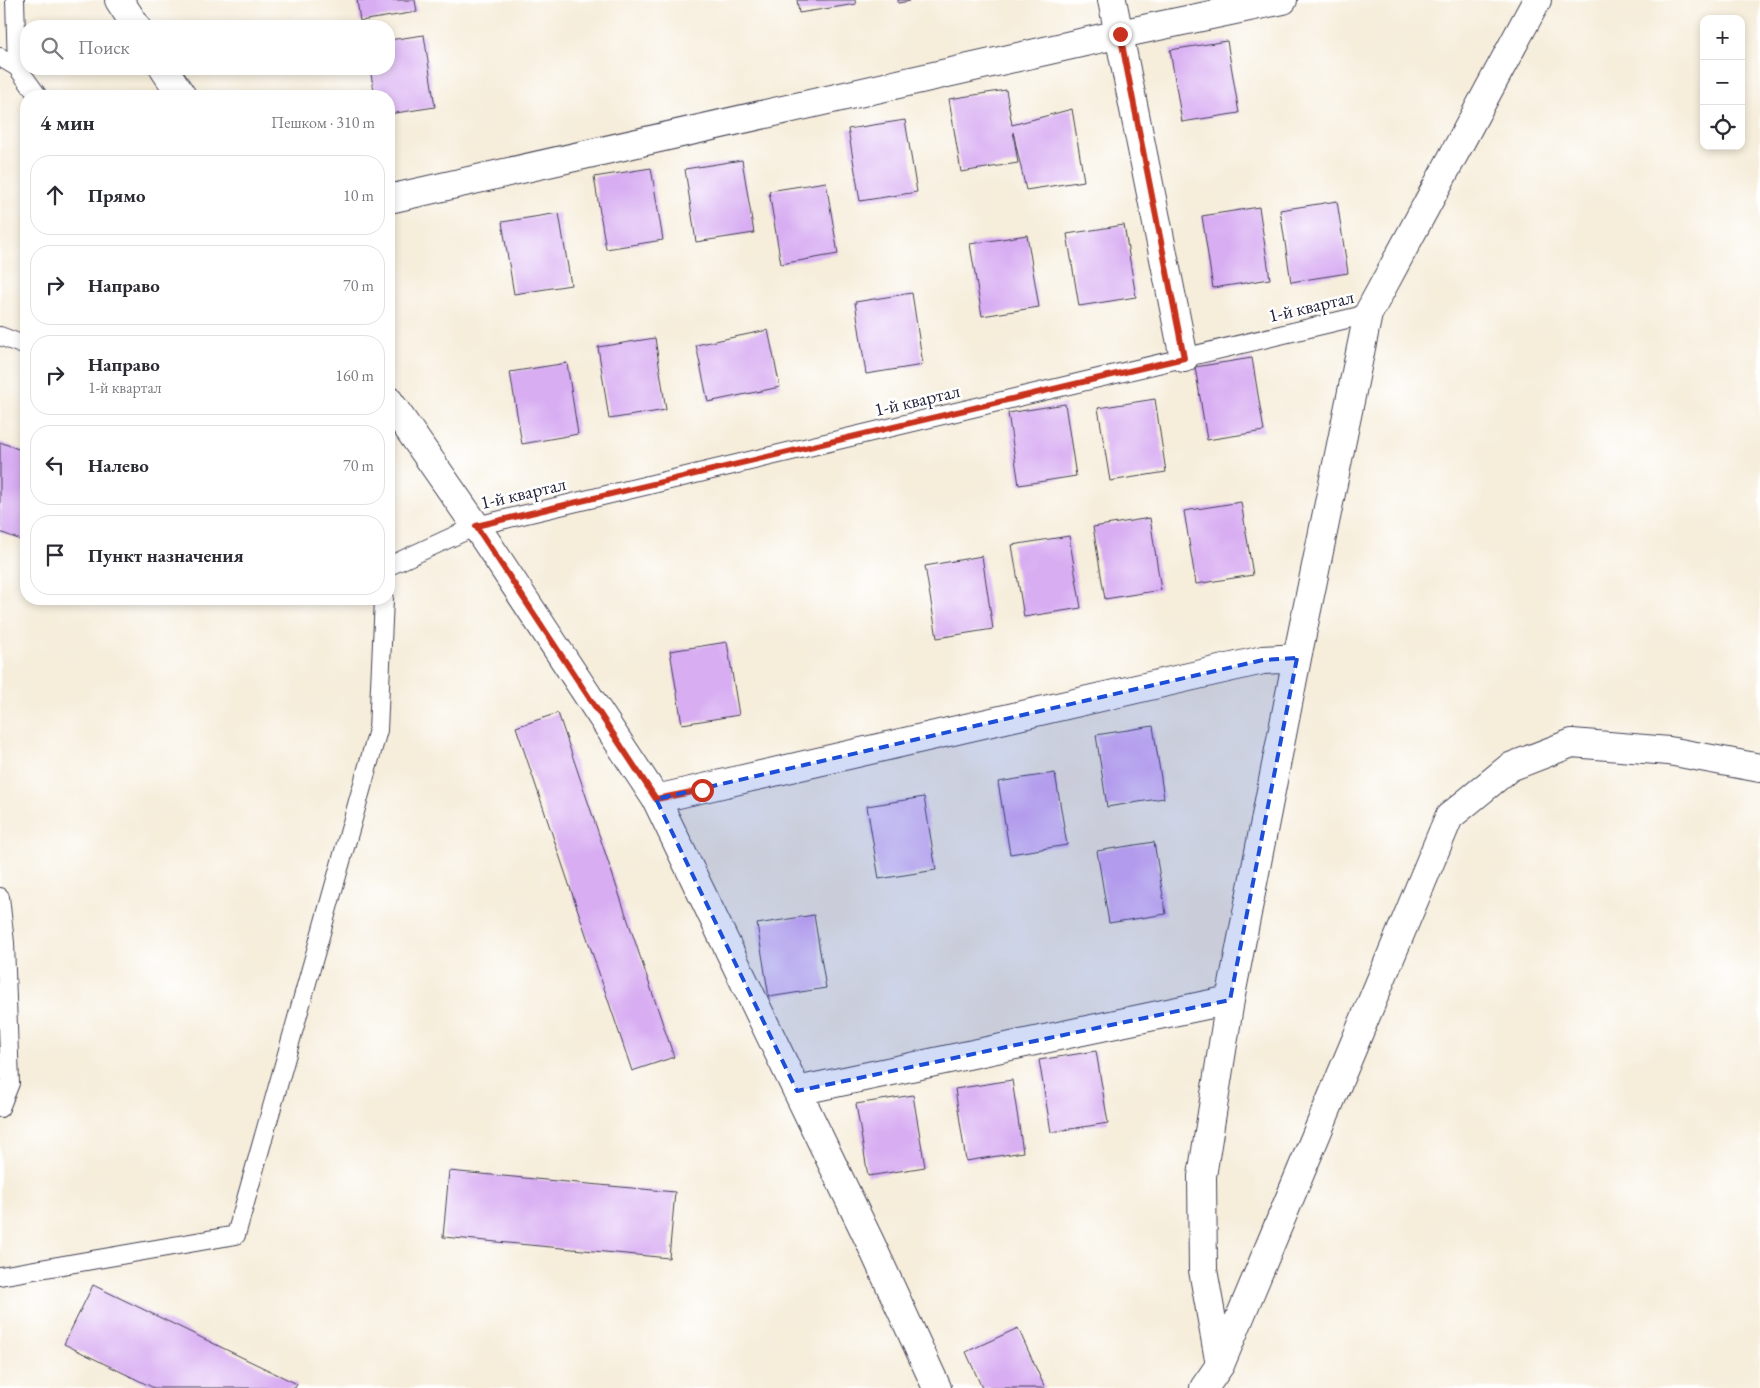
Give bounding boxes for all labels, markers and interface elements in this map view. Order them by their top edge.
map controls [1700,15,1745,150]
button: + [1700,15,1745,60]
search box [20,20,395,75]
route end [1109,23,1132,46]
icon: search [38,34,66,62]
text: Поиск [78,35,130,60]
button: − [1700,60,1745,105]
button: locate [1700,105,1745,150]
text: 4 мин [40,109,95,136]
text: Пешком · 310 m [271,112,375,133]
icon: ahead [41,181,69,209]
text: Прямо [88,183,146,208]
text: 10 m [343,185,374,206]
icon: right [41,271,69,299]
text: Направо [88,273,160,298]
text: 70 m [343,275,374,296]
street label: 1-й квартал [1266,284,1356,328]
text: Направо [88,352,160,377]
icon: right [41,361,69,389]
text: 160 m [335,365,374,386]
text: 1-й квартал [88,377,161,398]
street label: 1-й квартал [872,378,962,422]
icon: left [41,451,69,479]
text: Налево [88,453,149,478]
text: 70 m [343,455,374,476]
street label: 1-й квартал [478,471,568,515]
icon: arrive [41,541,69,569]
text: Пункт назначения [88,543,244,568]
route start [691,779,714,802]

